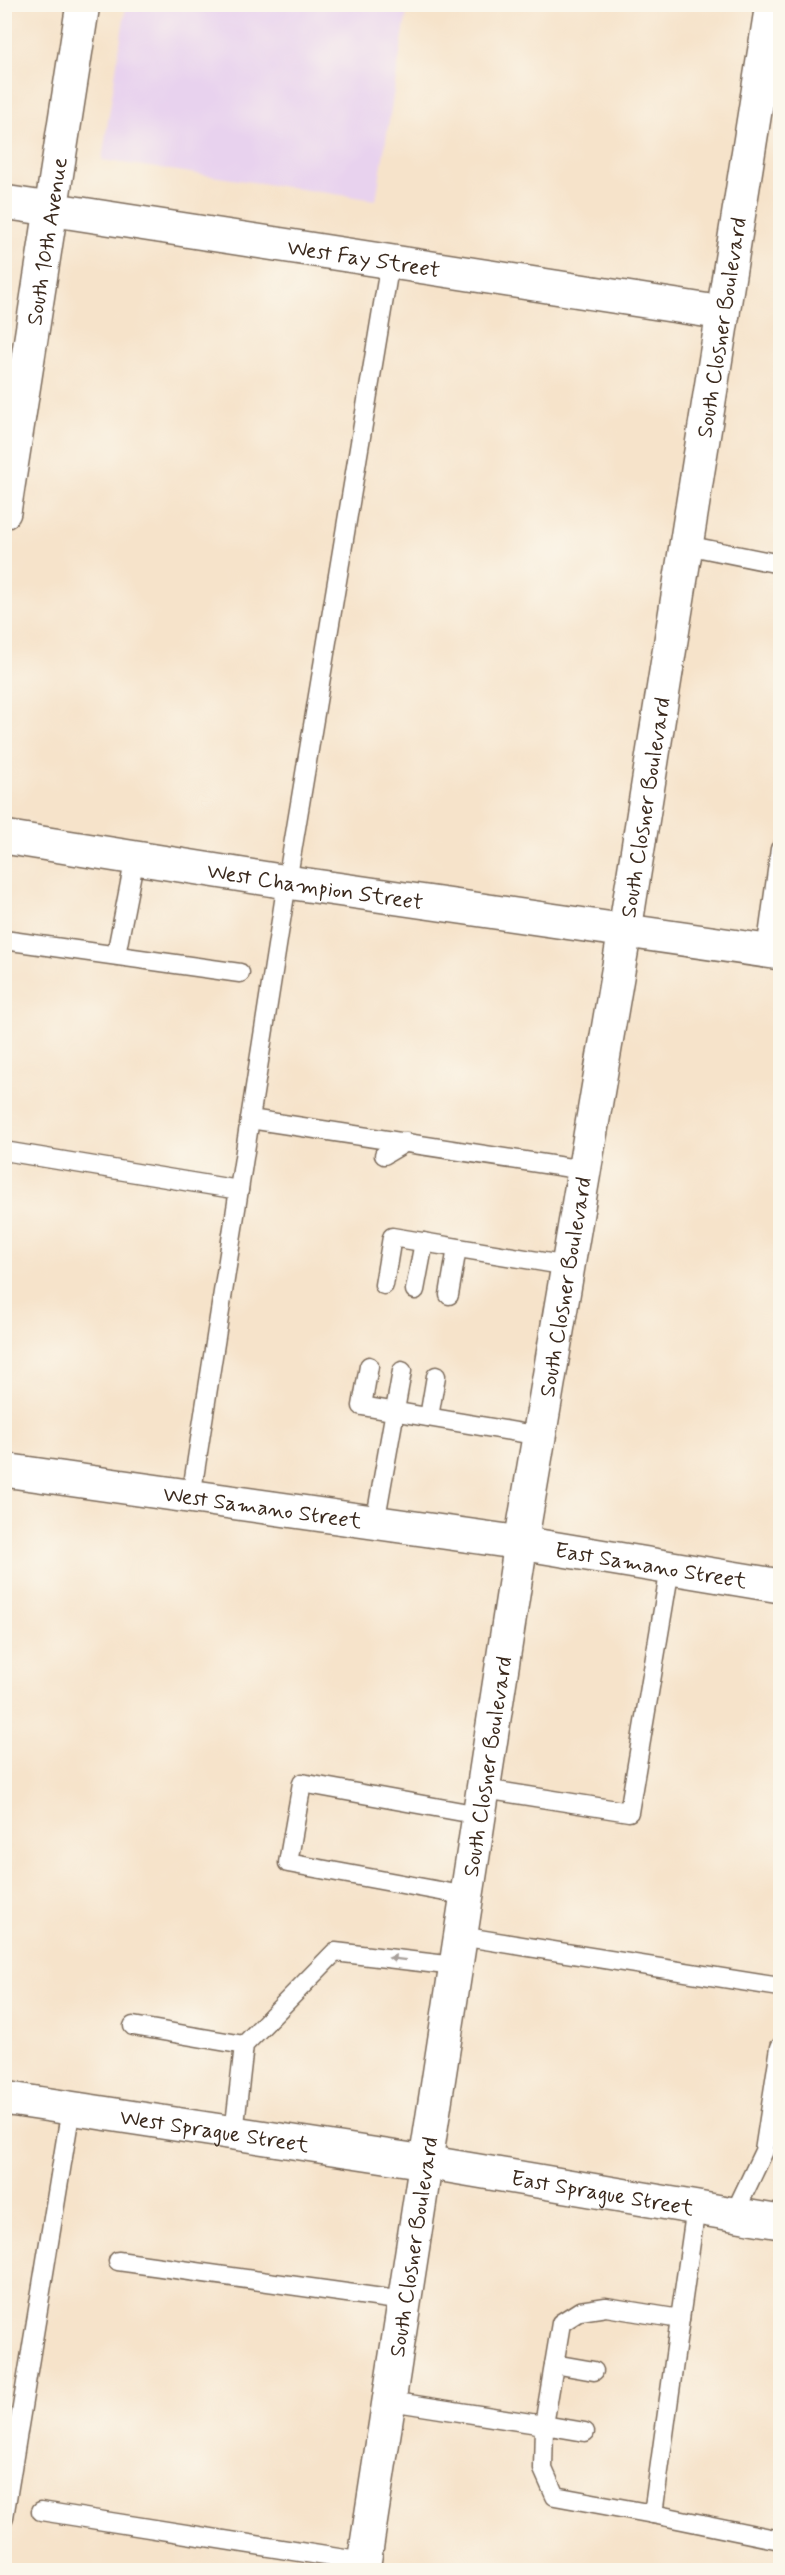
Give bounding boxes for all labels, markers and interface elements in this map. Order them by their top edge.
street label: South 10th Avenue [21,155,75,328]
street label: South Closner Boulevard [691,216,754,440]
street label: West Fay Street [285,234,442,285]
street label: South Closner Boulevard [615,695,678,920]
street label: West Champion Street [205,857,425,917]
street label: South Closner Boulevard [534,1175,599,1399]
street label: West Samano Street [161,1481,363,1536]
street label: East Samano Street [553,1537,749,1596]
street label: South Closner Boulevard [458,1655,519,1879]
one-way arrow [387,1954,406,1964]
street label: West Sprague Street [118,2104,311,2160]
street label: South Closner Boulevard [384,2135,445,2359]
street label: East Sprague Street [509,2165,696,2223]

